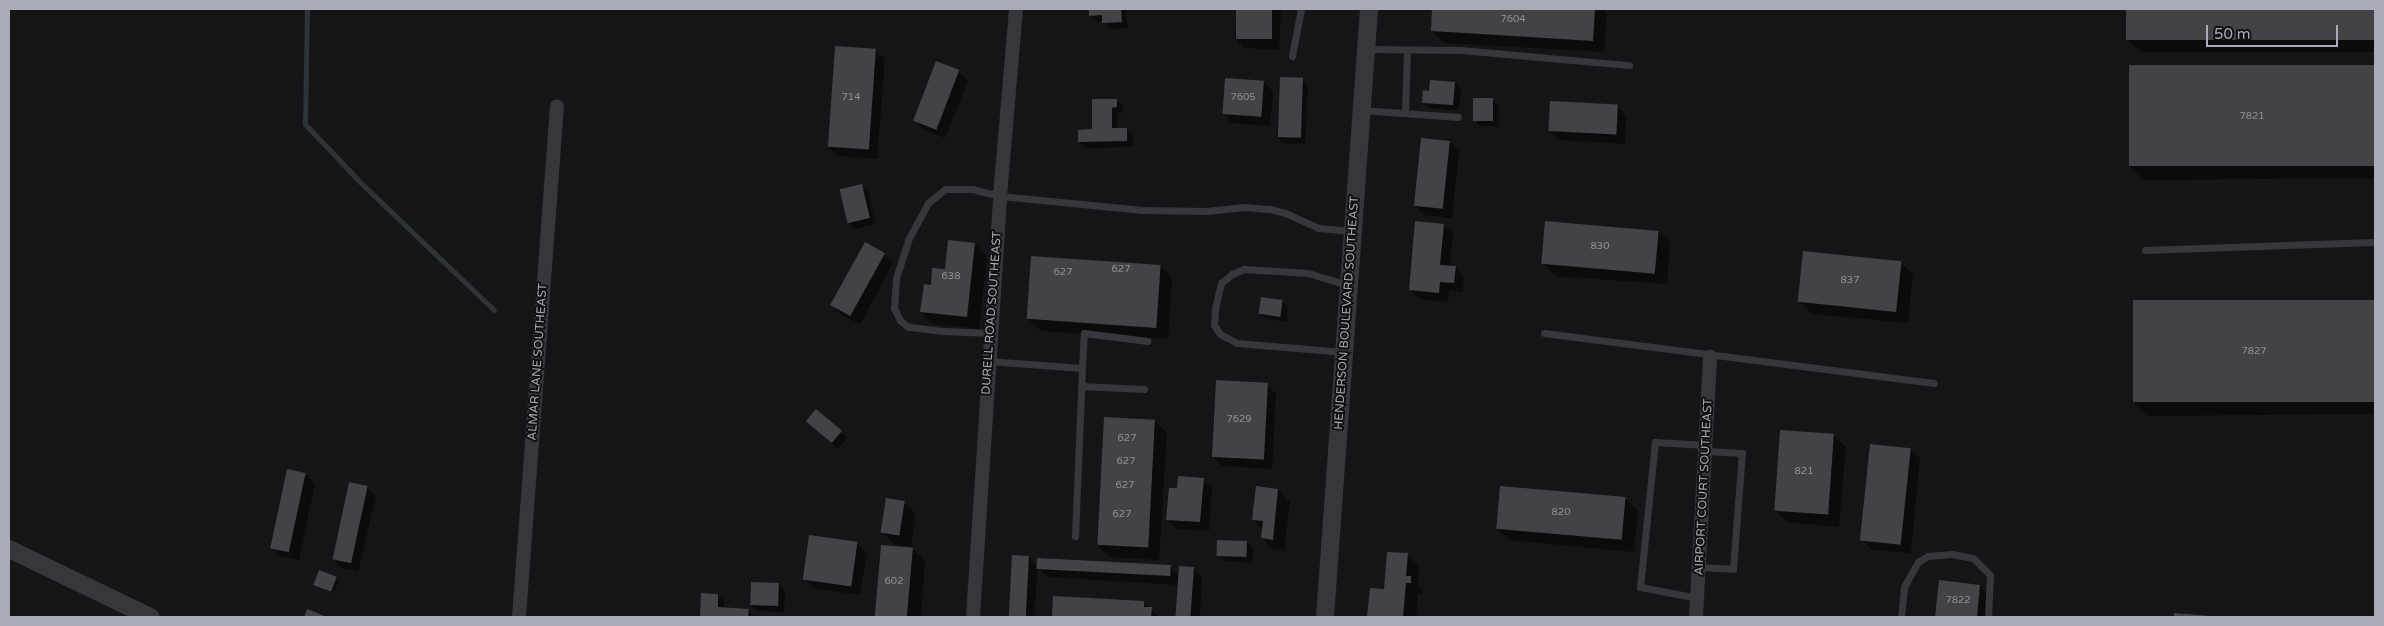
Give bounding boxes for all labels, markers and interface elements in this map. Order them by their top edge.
house number: 7604 [1500,14,1526,26]
scale bar [2209,15,2342,47]
text: 50 m [2214,25,2251,43]
house number: 714 [842,92,860,104]
house number: 7605 [1230,92,1256,104]
house number: 7821 [2239,111,2265,123]
street label: HENDERSON BOULEVARD SOUTHEAST [1332,196,1362,430]
street label: DURELL ROAD SOUTHEAST [979,231,1005,395]
house number: 830 [1591,241,1609,253]
house number: 627 [1112,264,1130,276]
house number: 627 [1054,267,1072,279]
house number: 638 [942,271,960,283]
house number: 837 [1841,275,1859,287]
street label: ALMAR LANE SOUTHEAST [525,283,551,441]
house number: 7827 [2241,346,2267,358]
street label: AIRPORT COURT SOUTHEAST [1692,398,1716,576]
house number: 7629 [1226,414,1252,426]
house number: 627 [1118,433,1136,445]
house number: 627 [1117,456,1135,468]
house number: 821 [1795,466,1813,478]
house number: 627 [1116,480,1134,492]
house number: 820 [1552,507,1570,519]
house number: 627 [1113,509,1131,521]
house number: 602 [885,576,903,588]
house number: 7822 [1945,595,1971,607]

